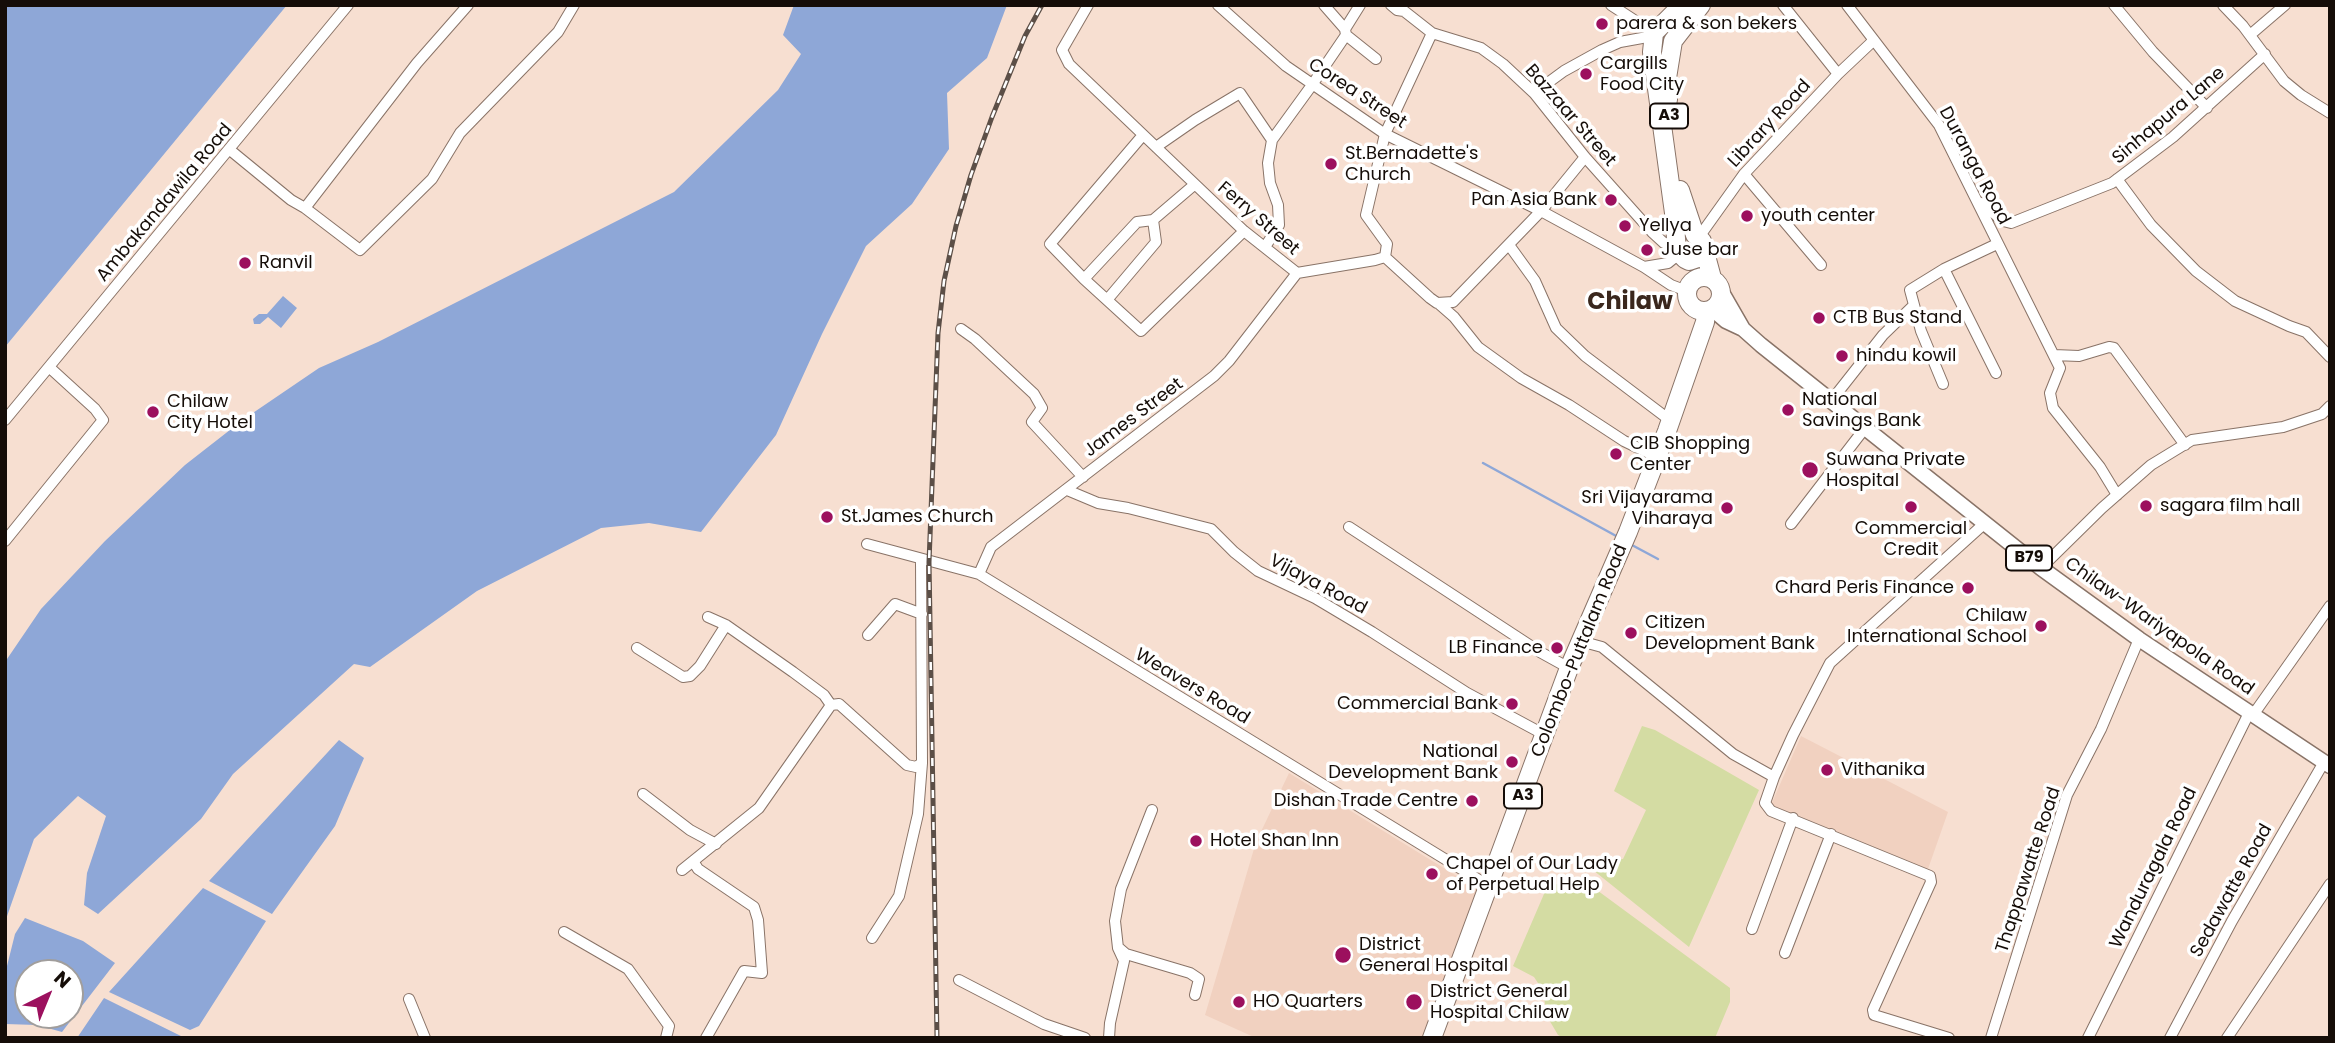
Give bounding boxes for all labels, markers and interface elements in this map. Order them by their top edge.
place label: parera & son bekers [1616,13,1797,35]
marker: parera & son bekers [1594,16,1610,32]
place label: Cargills Food City [1600,53,1684,96]
street label: Corea Street [1304,54,1410,134]
street label: Bazzaar Street [1520,61,1620,171]
street label: Sinhapura Lane [2108,63,2230,169]
marker: Cargills Food City [1578,66,1594,82]
street label: Library Road [1724,76,1816,172]
street label: Duranga Road [1934,103,2014,229]
road number: A3 [1650,104,1688,128]
street label: Ambakandawila Road [93,120,237,286]
place label: St.Bernadette's Church [1345,143,1478,186]
marker: St.Bernadette's Church [1323,156,1339,172]
street label: Ferry Street [1213,178,1303,260]
place label: Pan Asia Bank [1471,189,1597,211]
marker: Pan Asia Bank [1603,192,1619,208]
place label: youth center [1761,205,1875,227]
marker: youth center [1739,208,1755,224]
place label: Yellya [1639,215,1692,237]
marker: Yellya [1617,218,1633,234]
place label: Juse bar [1661,239,1738,261]
marker: Juse bar [1639,242,1655,258]
place label: Ranvil [259,252,313,274]
marker: Ranvil [237,255,253,271]
district label: Chilaw [1587,289,1673,317]
place label: CTB Bus Stand [1833,307,1962,329]
marker: CTB Bus Stand [1811,310,1827,326]
place label: hindu kowil [1856,345,1956,367]
marker: hindu kowil [1834,348,1850,364]
street label: James Street [1080,374,1188,462]
place label: National Savings Bank [1802,389,1921,432]
place label: Chilaw City Hotel [167,391,253,434]
marker: National Savings Bank [1780,402,1796,418]
marker: Chilaw City Hotel [145,404,161,420]
place label: CIB Shopping Center [1630,433,1750,476]
marker: CIB Shopping Center [1608,446,1624,462]
place label: Suwana Private Hospital [1826,449,1965,491]
marker: Suwana Private Hospital [1800,460,1820,480]
place label: Sri Vijayarama Viharaya [1581,487,1713,530]
place label: sagara film hall [2160,495,2300,517]
marker: sagara film hall [2138,498,2154,514]
marker: Commercial Credit [1903,499,1919,515]
marker: Sri Vijayarama Viharaya [1719,500,1735,516]
place label: St.James Church [841,506,994,528]
marker: St.James Church [819,509,835,525]
place label: Commercial Credit [1855,518,1967,560]
street label: Colombo-Puttalam Road [1527,542,1633,760]
road number: B79 [2006,545,2052,570]
street label: Vijaya Road [1266,550,1370,620]
street label: Chilaw-Wariyapola Road [2060,553,2258,701]
place label: Chard Peris Finance [1775,577,1954,599]
marker: Chard Peris Finance [1960,580,1976,596]
place label: Chilaw International School [1847,605,2027,648]
place label: Citizen Development Bank [1645,612,1815,654]
marker: Chilaw International School [2033,618,2049,634]
marker: Citizen Development Bank [1623,625,1639,641]
place label: LB Finance [1449,637,1543,659]
marker: LB Finance [1549,640,1565,656]
street label: Weavers Road [1131,644,1253,730]
place label: Commercial Bank [1337,693,1498,715]
marker: Commercial Bank [1504,696,1520,712]
place label: National Development Bank [1328,741,1498,784]
marker: National Development Bank [1504,754,1520,770]
place label: Vithanika [1841,759,1925,781]
marker: Vithanika [1819,762,1835,778]
road number: A3 [1504,783,1542,808]
street label: Wanduragala Road [2106,784,2202,952]
street label: Thappawatte Road [1992,785,2066,955]
place label: Dishan Trade Centre [1274,790,1458,812]
marker: Dishan Trade Centre [1464,793,1480,809]
street label: Sedawatte Road [2186,821,2278,961]
place label: Hotel Shan Inn [1210,830,1339,852]
marker: Hotel Shan Inn [1188,833,1204,849]
place label: Chapel of Our Lady of Perpetual Help [1446,853,1618,896]
marker: Chapel of Our Lady of Perpetual Help [1424,866,1440,882]
place label: District General Hospital [1359,934,1508,976]
marker: District General Hospital [1333,945,1353,965]
north arrow [14,959,84,1029]
text: N [48,965,77,994]
place label: District General Hospital Chilaw [1430,981,1569,1024]
place label: HO Quarters [1253,991,1363,1013]
marker: District General Hospital Chilaw [1404,992,1424,1012]
marker: HO Quarters [1231,994,1247,1010]

